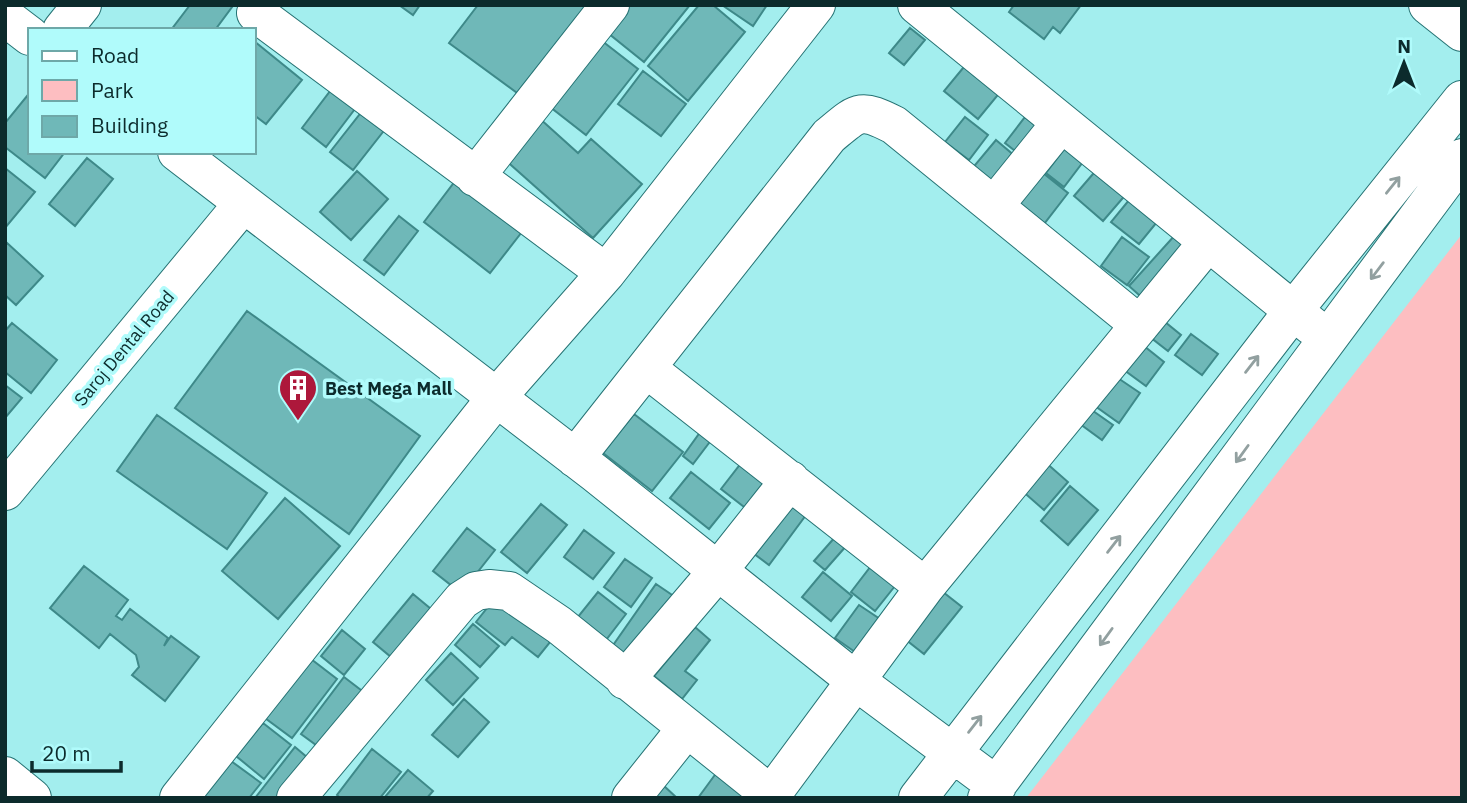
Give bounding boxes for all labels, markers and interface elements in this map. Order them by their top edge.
legend [28,28,256,154]
north arrow [1369,28,1439,98]
text: N [1397,34,1411,58]
text: Road [91,41,139,69]
text: Park [91,76,134,104]
text: Building [91,111,168,139]
one-way arrow [1386,177,1401,195]
one-way arrow [1370,262,1385,281]
street label: Saroj Dental Road [69,285,179,411]
one-way arrow [1245,355,1260,373]
building icon: Best Mega Mall [277,367,319,422]
place label: Best Mega Mall [325,377,453,400]
one-way arrow [1234,444,1249,463]
one-way arrow [1106,535,1121,554]
one-way arrow [1099,627,1114,646]
one-way arrow [968,716,983,734]
scale bar [32,730,121,774]
text: 20 m [42,739,91,767]

